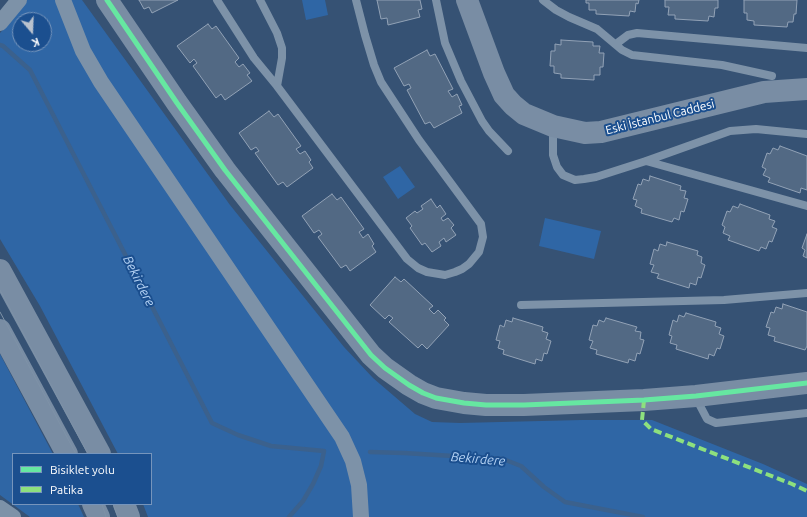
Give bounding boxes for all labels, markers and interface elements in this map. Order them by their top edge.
north arrow [12,12,52,52]
text: K [30,36,41,49]
street label: Eski İstanbul Caddesi [604,96,716,138]
water label: Bekirdere [120,253,158,309]
water label: Bekirdere [450,449,506,469]
legend [12,453,152,505]
text: Bisiklet yolu [50,463,115,476]
text: Patika [50,483,83,496]

